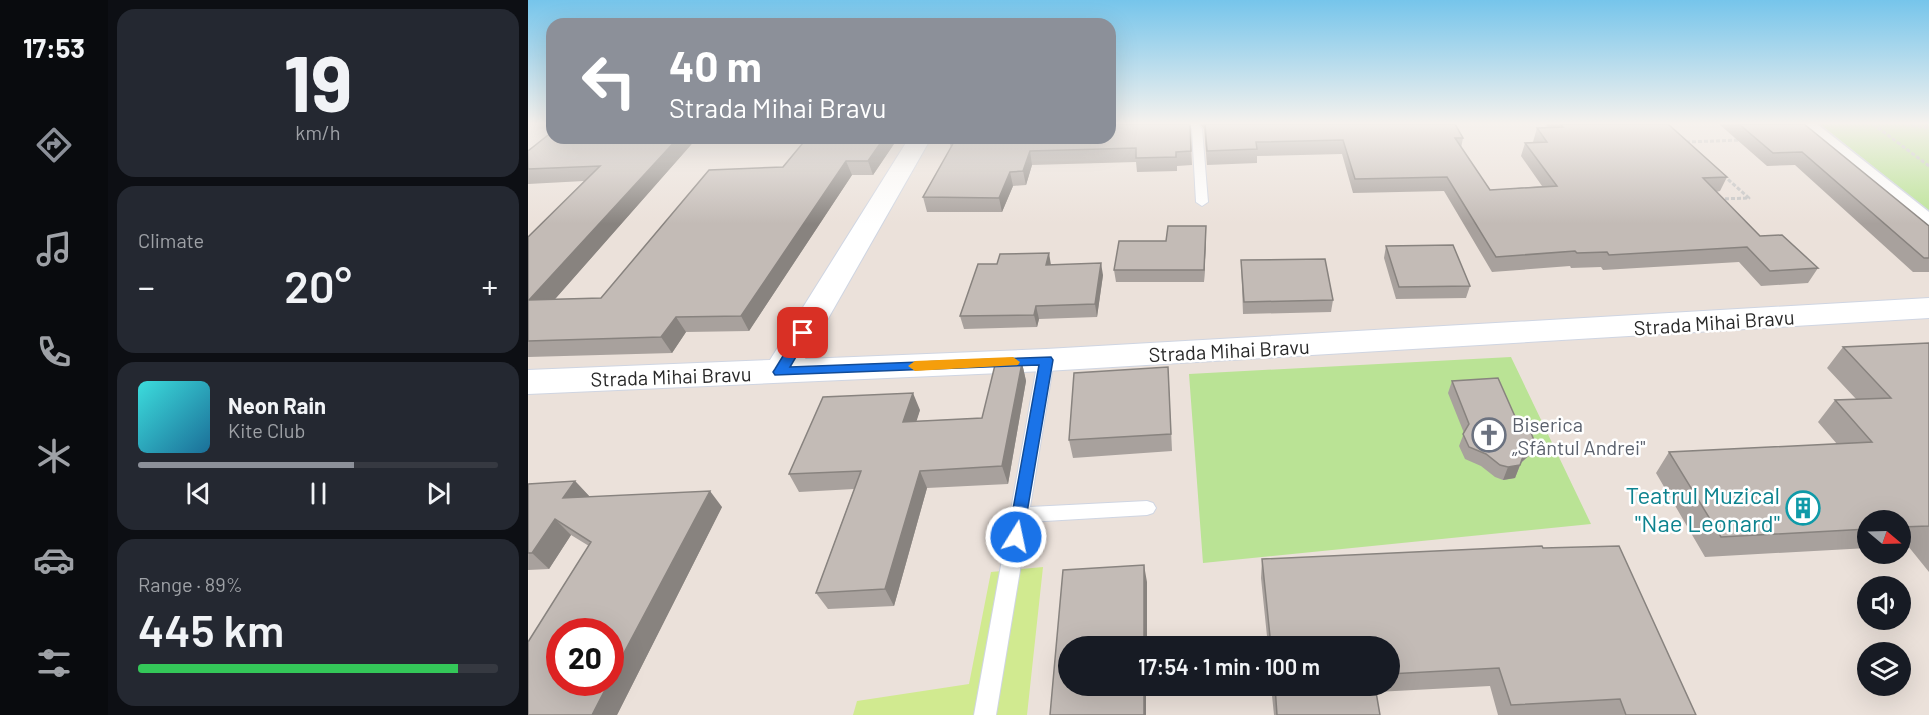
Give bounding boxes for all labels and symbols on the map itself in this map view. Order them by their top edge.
street label: Strada Mihai Bravu [1633,304,1795,340]
pin [777,307,828,358]
street label: Strada Mihai Bravu [1148,334,1310,366]
street label: Strada Mihai Bravu [590,361,752,391]
place label: Biserica „Sfântul Andrei" [1512,412,1645,459]
church icon: Biserica „Sfântul Andrei" [1471,417,1507,453]
place label: Teatrul Muzical "Nae Leonard" [1625,480,1780,537]
building icon: Teatrul Muzical "Nae Leonard" [1785,490,1821,526]
position arrow [984,505,1048,569]
north arrow [1857,510,1911,564]
speed limit sign: 20 [546,618,624,696]

